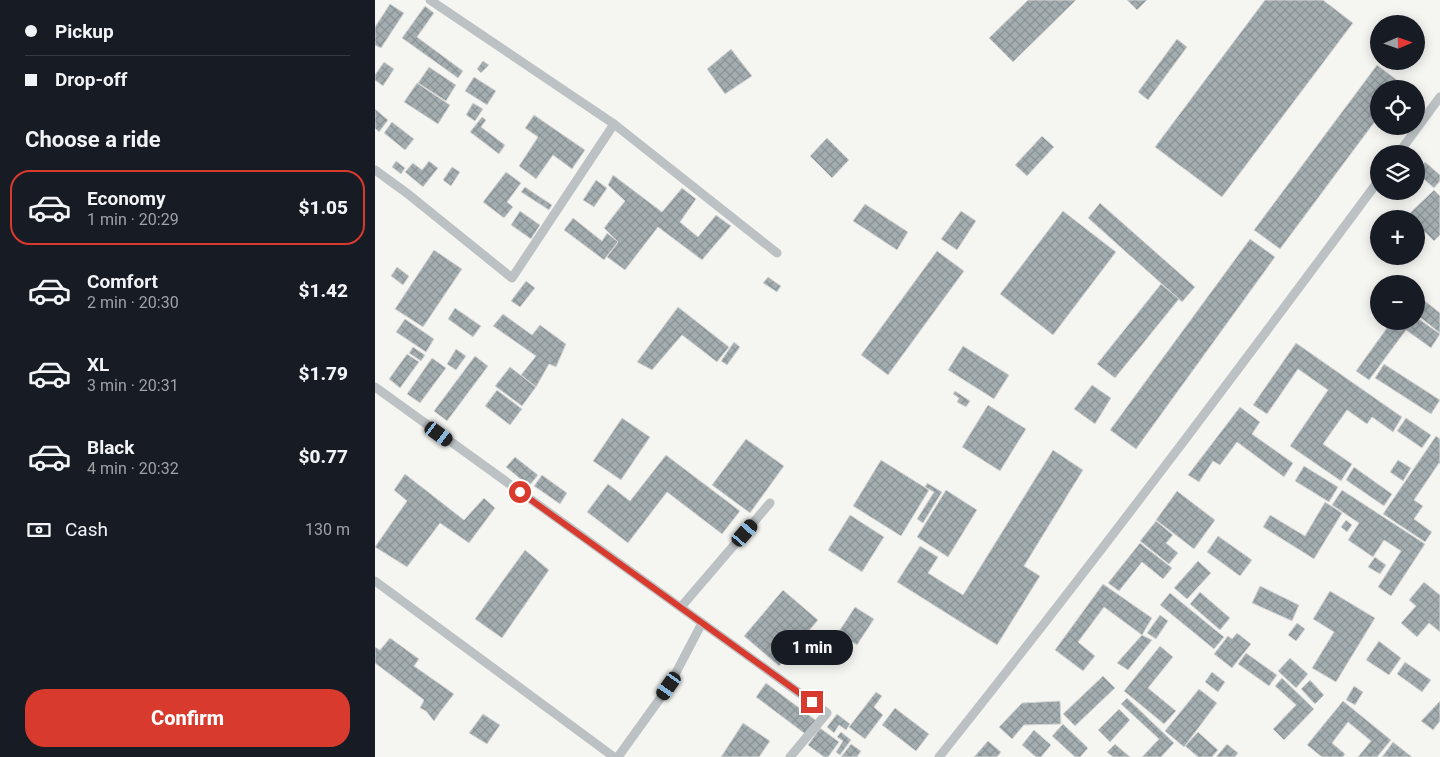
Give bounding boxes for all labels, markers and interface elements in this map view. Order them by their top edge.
north arrow [1370,15,1425,70]
map controls [1370,15,1425,330]
text: Pickup [55,20,114,43]
text: Drop-off [55,68,127,91]
button: locate [1370,80,1425,135]
text: Choose a ride [25,127,161,152]
button: layers [1370,145,1425,200]
icon: car [27,185,72,230]
text: Economy [87,187,166,210]
text: $1.05 [299,196,348,219]
text: 1 min · 20:29 [87,210,179,229]
button: + [1370,210,1425,265]
icon: car [27,268,72,313]
text: Comfort [87,270,158,293]
button: − [1370,275,1425,330]
text: $1.42 [299,279,348,302]
text: 2 min · 20:30 [87,293,179,312]
icon: car [27,351,72,396]
text: XL [87,353,109,376]
text: $1.79 [299,362,348,385]
text: 3 min · 20:31 [87,376,179,395]
car [422,419,455,449]
icon: car [27,434,72,479]
text: Black [87,436,134,459]
text: $0.77 [299,445,348,468]
text: 4 min · 20:32 [87,459,179,478]
route start [509,481,531,503]
icon: cash [25,516,53,544]
car [729,517,760,549]
text: Cash [65,518,108,541]
text: 130 m [305,520,350,539]
callout: 1 min [771,630,853,664]
text: 1 min [792,638,832,657]
car [654,669,683,703]
button: Confirm [25,689,350,747]
route end [801,691,823,713]

